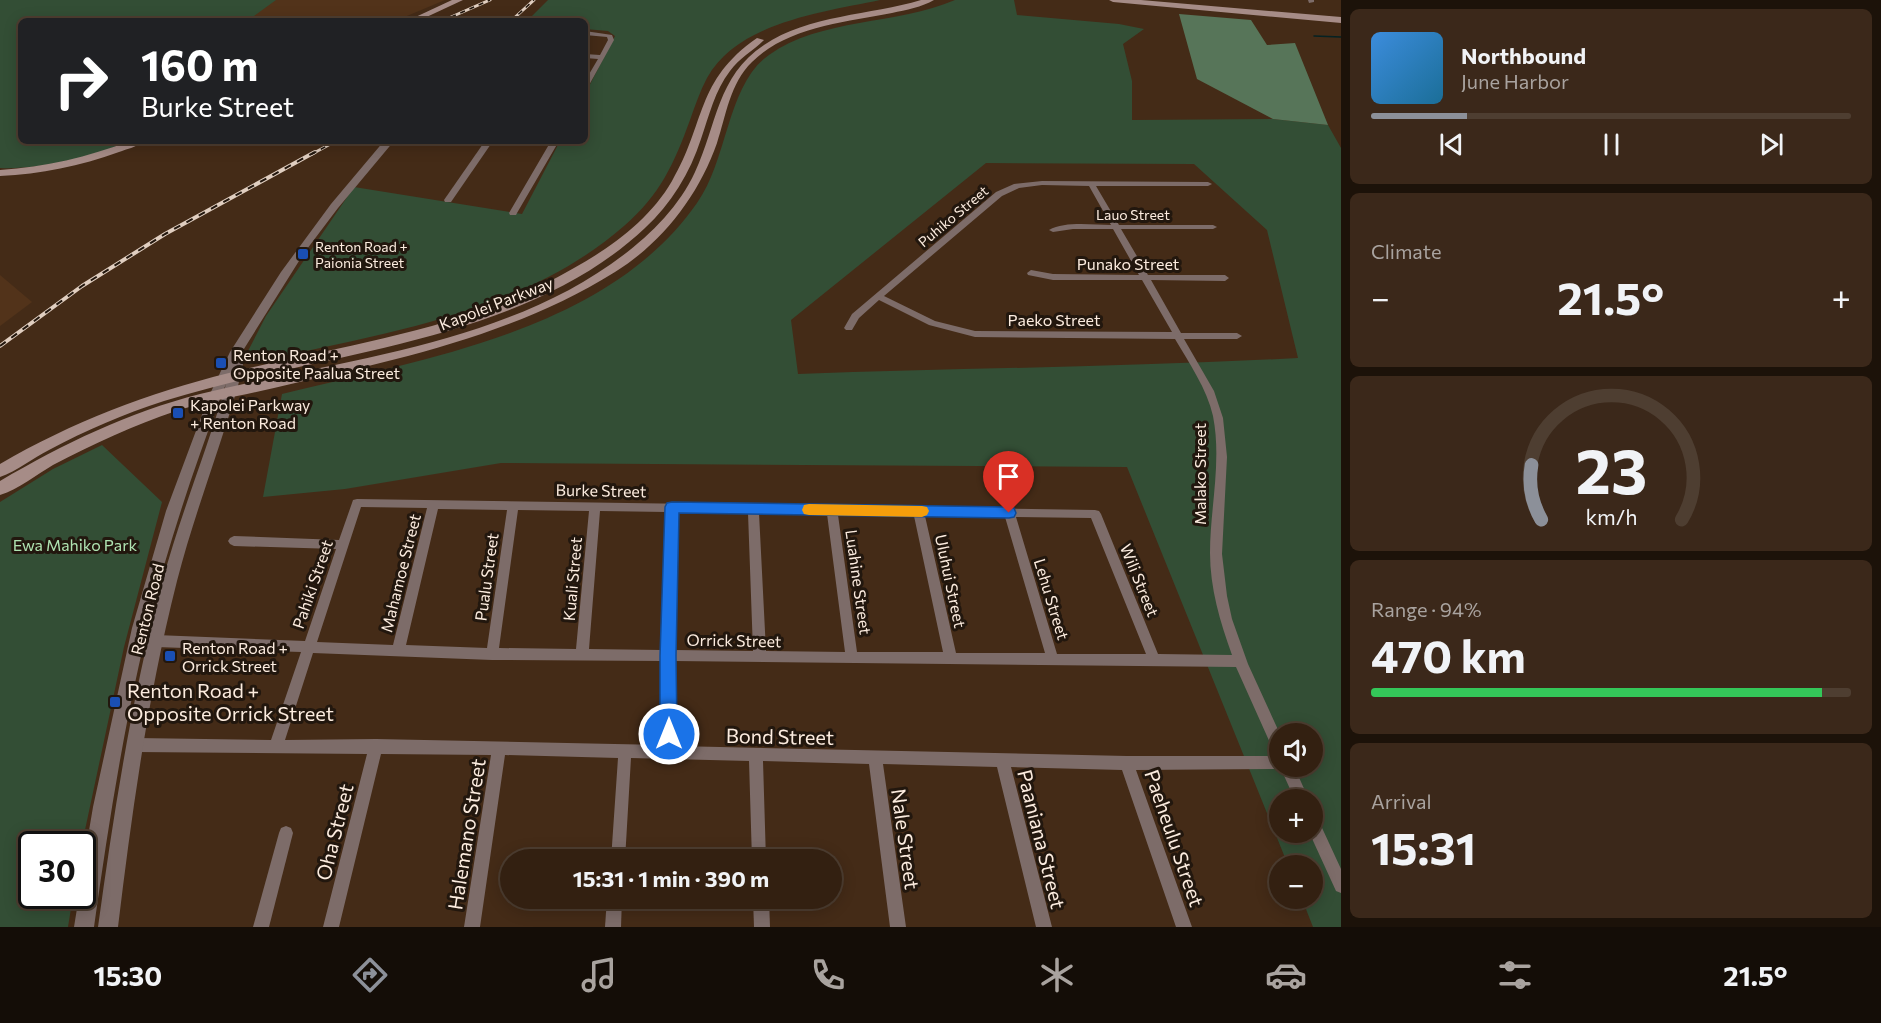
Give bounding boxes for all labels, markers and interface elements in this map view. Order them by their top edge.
text: 160 m [141,38,259,90]
icon: right [42,42,120,120]
text: Northbound [1461,42,1586,69]
text: June Harbor [1461,69,1569,93]
text: Burke Street [141,90,294,123]
icon: previous [1435,128,1468,161]
icon: pause [1595,128,1628,161]
icon: next [1755,128,1788,161]
street label: Puhiko Street [915,182,992,250]
street label: Lauo Street [1096,206,1170,223]
place label: Renton Road + Paionia Street [315,238,408,271]
text: Climate [1371,239,1441,263]
marker: Renton Road + Paionia Street [296,247,310,261]
street label: Punako Street [1077,254,1180,273]
text: 21.5° [1557,269,1664,324]
street label: Kapolei Parkway [436,273,556,333]
text: − [1371,276,1390,317]
text: + [1832,276,1851,317]
street label: Paeko Street [1007,310,1101,329]
place label: Renton Road + Opposite Paalua Street [233,345,401,382]
marker: Renton Road + Opposite Paalua Street [214,356,228,370]
place label: Kapolei Parkway + Renton Road [190,395,310,432]
marker: Kapolei Parkway + Renton Road [171,406,185,420]
street label: Malako Street [1190,423,1209,525]
text: 23 [1575,432,1647,508]
pin [983,451,1034,513]
icon: arrive [992,460,1025,493]
street label: Burke Street [555,480,647,500]
text: km/h [1585,504,1637,530]
street label: Mahamoe Street [376,511,424,634]
street label: Luahine Street [842,528,876,636]
street label: Pualu Street [470,531,502,622]
street label: Uluhui Street [932,532,970,630]
park label: Ewa Mahiko Park [13,535,138,554]
street label: Kuali Street [559,536,585,622]
street label: Pahiki Street [288,537,336,631]
street label: Wili Street [1117,541,1163,620]
street label: Lehu Street [1031,556,1073,642]
street label: Renton Road [126,561,168,657]
text: Range · 94% [1371,597,1482,621]
text: 470 km [1371,627,1526,682]
street label: Orrick Street [686,630,782,650]
place label: Renton Road + Orrick Street [182,638,288,675]
marker: Renton Road + Orrick Street [163,649,177,663]
place label: Renton Road + Opposite Orrick Street [127,678,334,725]
marker: Renton Road + Opposite Orrick Street [108,695,122,709]
position arrow [637,702,701,766]
street label: Bond Street [726,723,834,749]
map controls [1269,723,1323,909]
button: sound [1269,723,1323,777]
street label: Halemano Street [442,757,490,911]
street label: Paeheulu Street [1140,766,1210,910]
street label: Paaniana Street [1013,767,1071,911]
street label: Oha Street [310,781,358,883]
street label: Nale Street [887,787,925,891]
button: + [1269,789,1323,843]
text: Arrival [1371,789,1432,813]
text: 15:31 [1371,819,1476,874]
speed limit sign: 30 [18,831,96,909]
button: − [1269,855,1323,909]
text: 15:31 · 1 min · 390 m [573,865,769,892]
icon: directions [349,954,391,996]
icon: music [578,954,620,996]
icon: phone [807,954,849,996]
icon: climate [1036,954,1078,996]
icon: car [1265,954,1307,996]
icon: filters [1494,954,1536,996]
text: 15:30 [94,959,162,992]
text: 21.5° [1723,959,1787,992]

